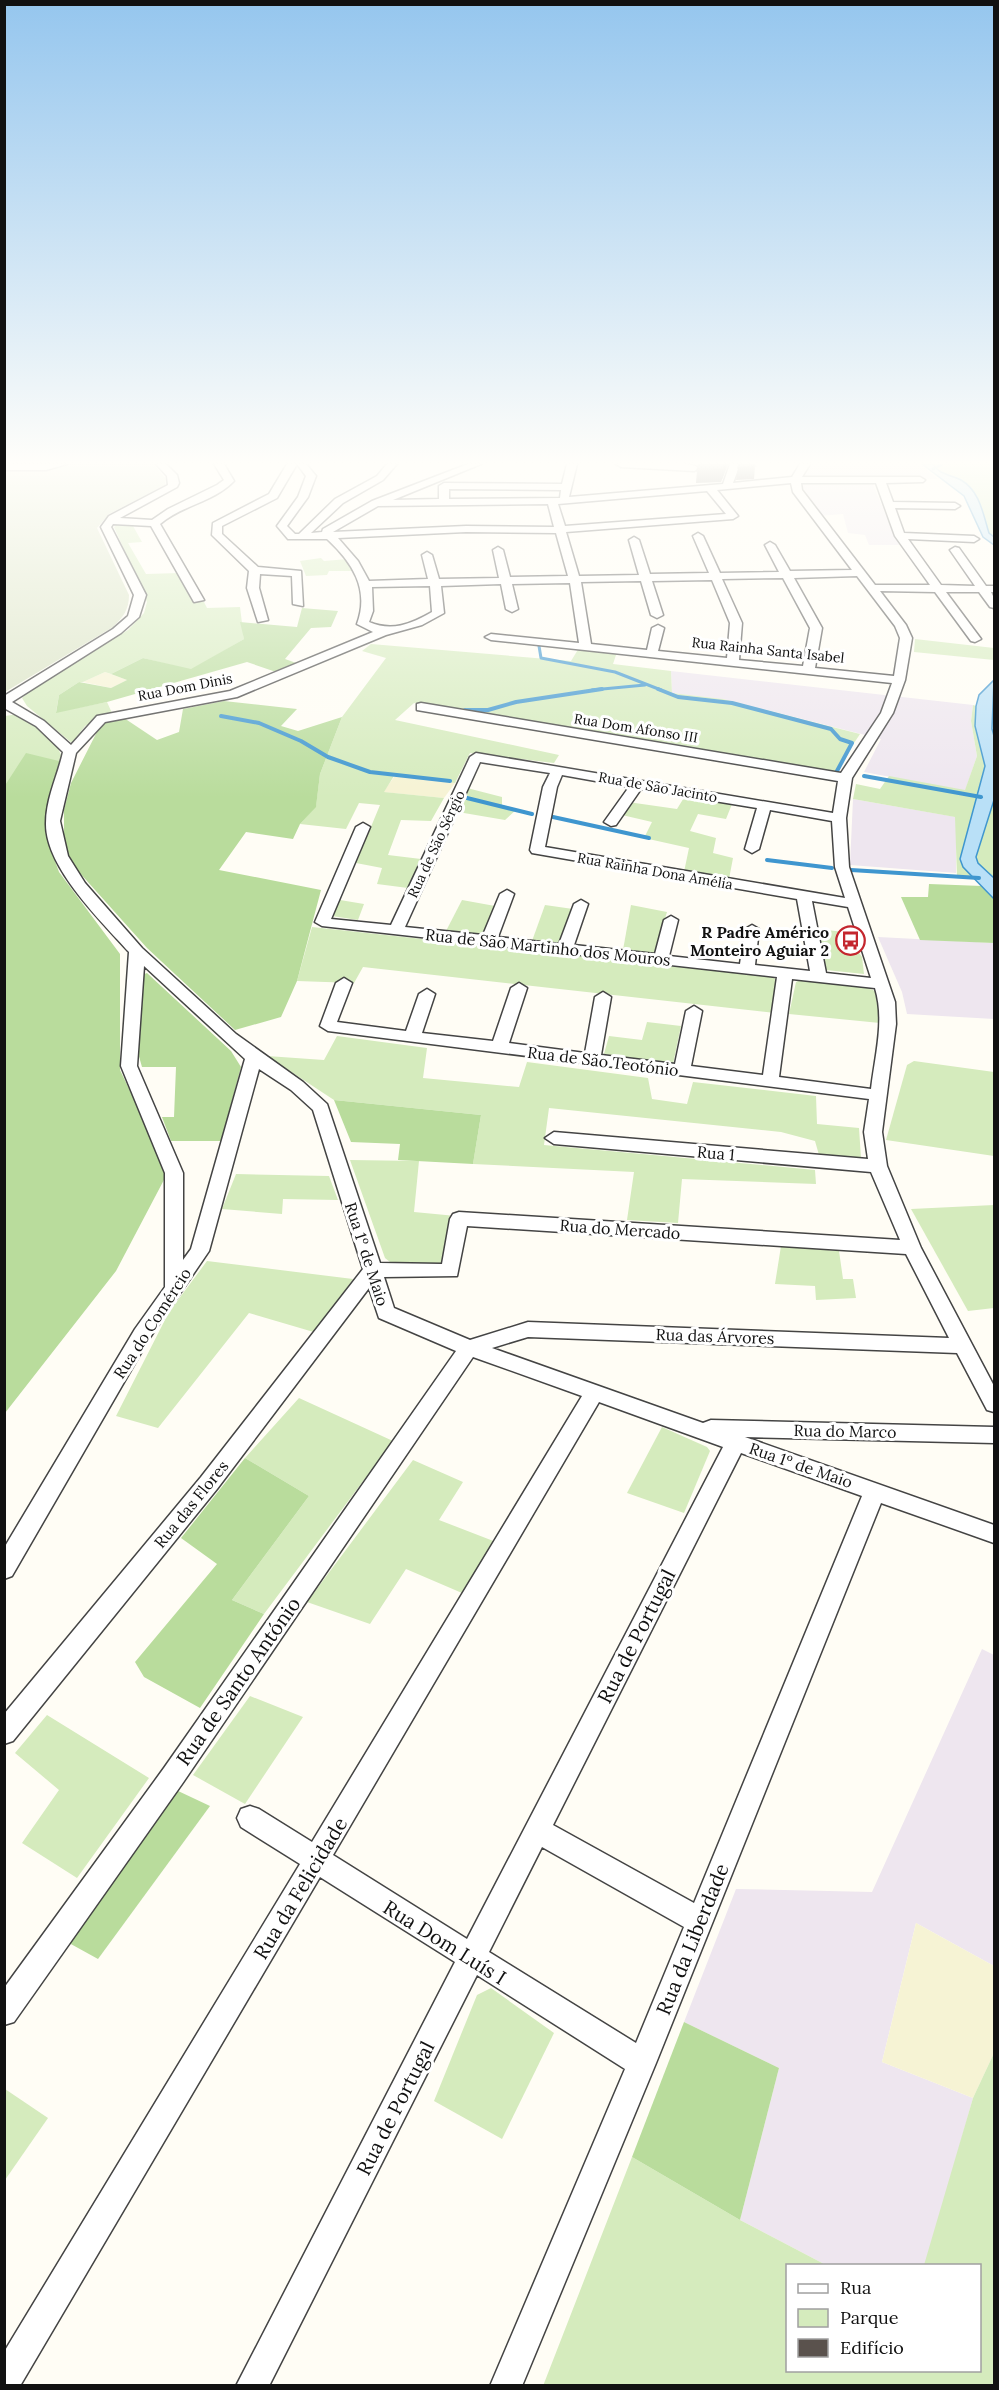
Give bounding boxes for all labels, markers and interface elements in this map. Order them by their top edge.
street label: Rua Rainha Santa Isabel [691,633,845,667]
street label: Rua Dom Dinis [136,669,234,705]
street label: Rua Dom Afonso III [573,709,699,747]
street label: Rua de São Jacinto [597,768,719,806]
street label: Rua de São Sérgio [403,787,469,901]
street label: Rua Rainha Dona Amélia [576,848,734,894]
place label: R Padre Américo Monteiro Aguiar 2 [690,922,829,960]
street label: Rua de São Martinho dos Mouros [424,924,672,970]
bus stop icon: R Padre Américo Monteiro Aguiar 2 [834,925,866,957]
street label: Rua de São Teotónio [526,1042,680,1080]
street label: Rua 1 [696,1141,736,1165]
street label: Rua 1º de Maio [341,1200,393,1308]
street label: Rua do Mercado [559,1215,681,1243]
street label: Rua do Comércio [109,1264,195,1382]
street label: Rua das Árvores [655,1324,775,1348]
street label: Rua do Marco [793,1420,897,1442]
street label: Rua 1º de Maio [747,1438,855,1492]
street label: Rua das Flores [150,1456,232,1552]
street label: Rua de Portugal [591,1565,681,1707]
street label: Rua de Santo António [170,1592,306,1770]
street label: Rua da Felicidade [248,1812,352,1964]
street label: Rua da Liberdade [650,1860,734,2018]
street label: Rua Dom Luís I [379,1894,511,1990]
street label: Rua de Portugal [350,2037,440,2179]
legend [786,2264,981,2372]
text: Rua [840,2276,871,2299]
text: Parque [840,2306,899,2329]
text: Edifício [840,2336,904,2359]

